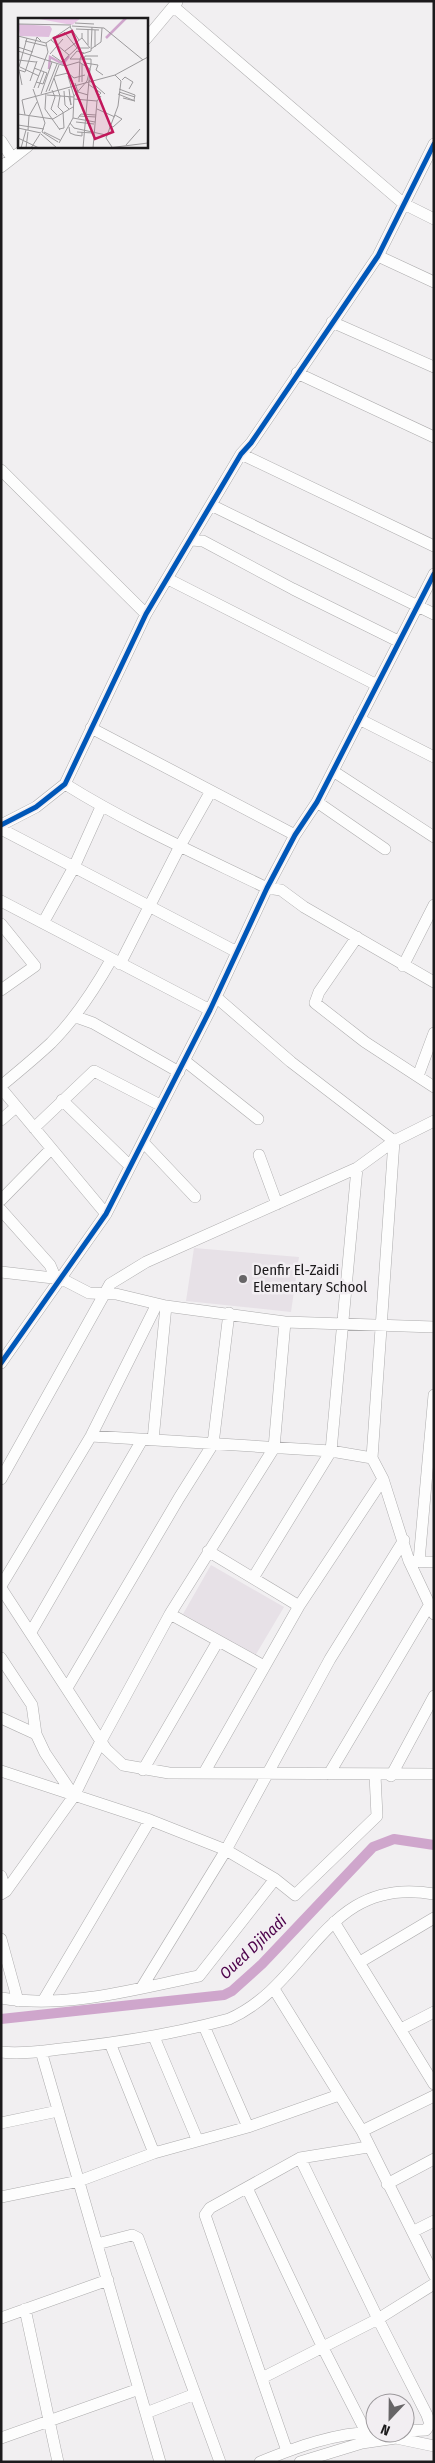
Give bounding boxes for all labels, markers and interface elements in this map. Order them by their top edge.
inset map [18,18,148,148]
place label: Denfir El-Zaidi Elementary School [253,1261,367,1296]
marker: Denfir El-Zaidi Elementary School [237,1273,249,1285]
water label: Oued Djihadi [216,1911,290,1983]
north arrow [365,2393,415,2443]
text: N [378,2420,392,2439]

